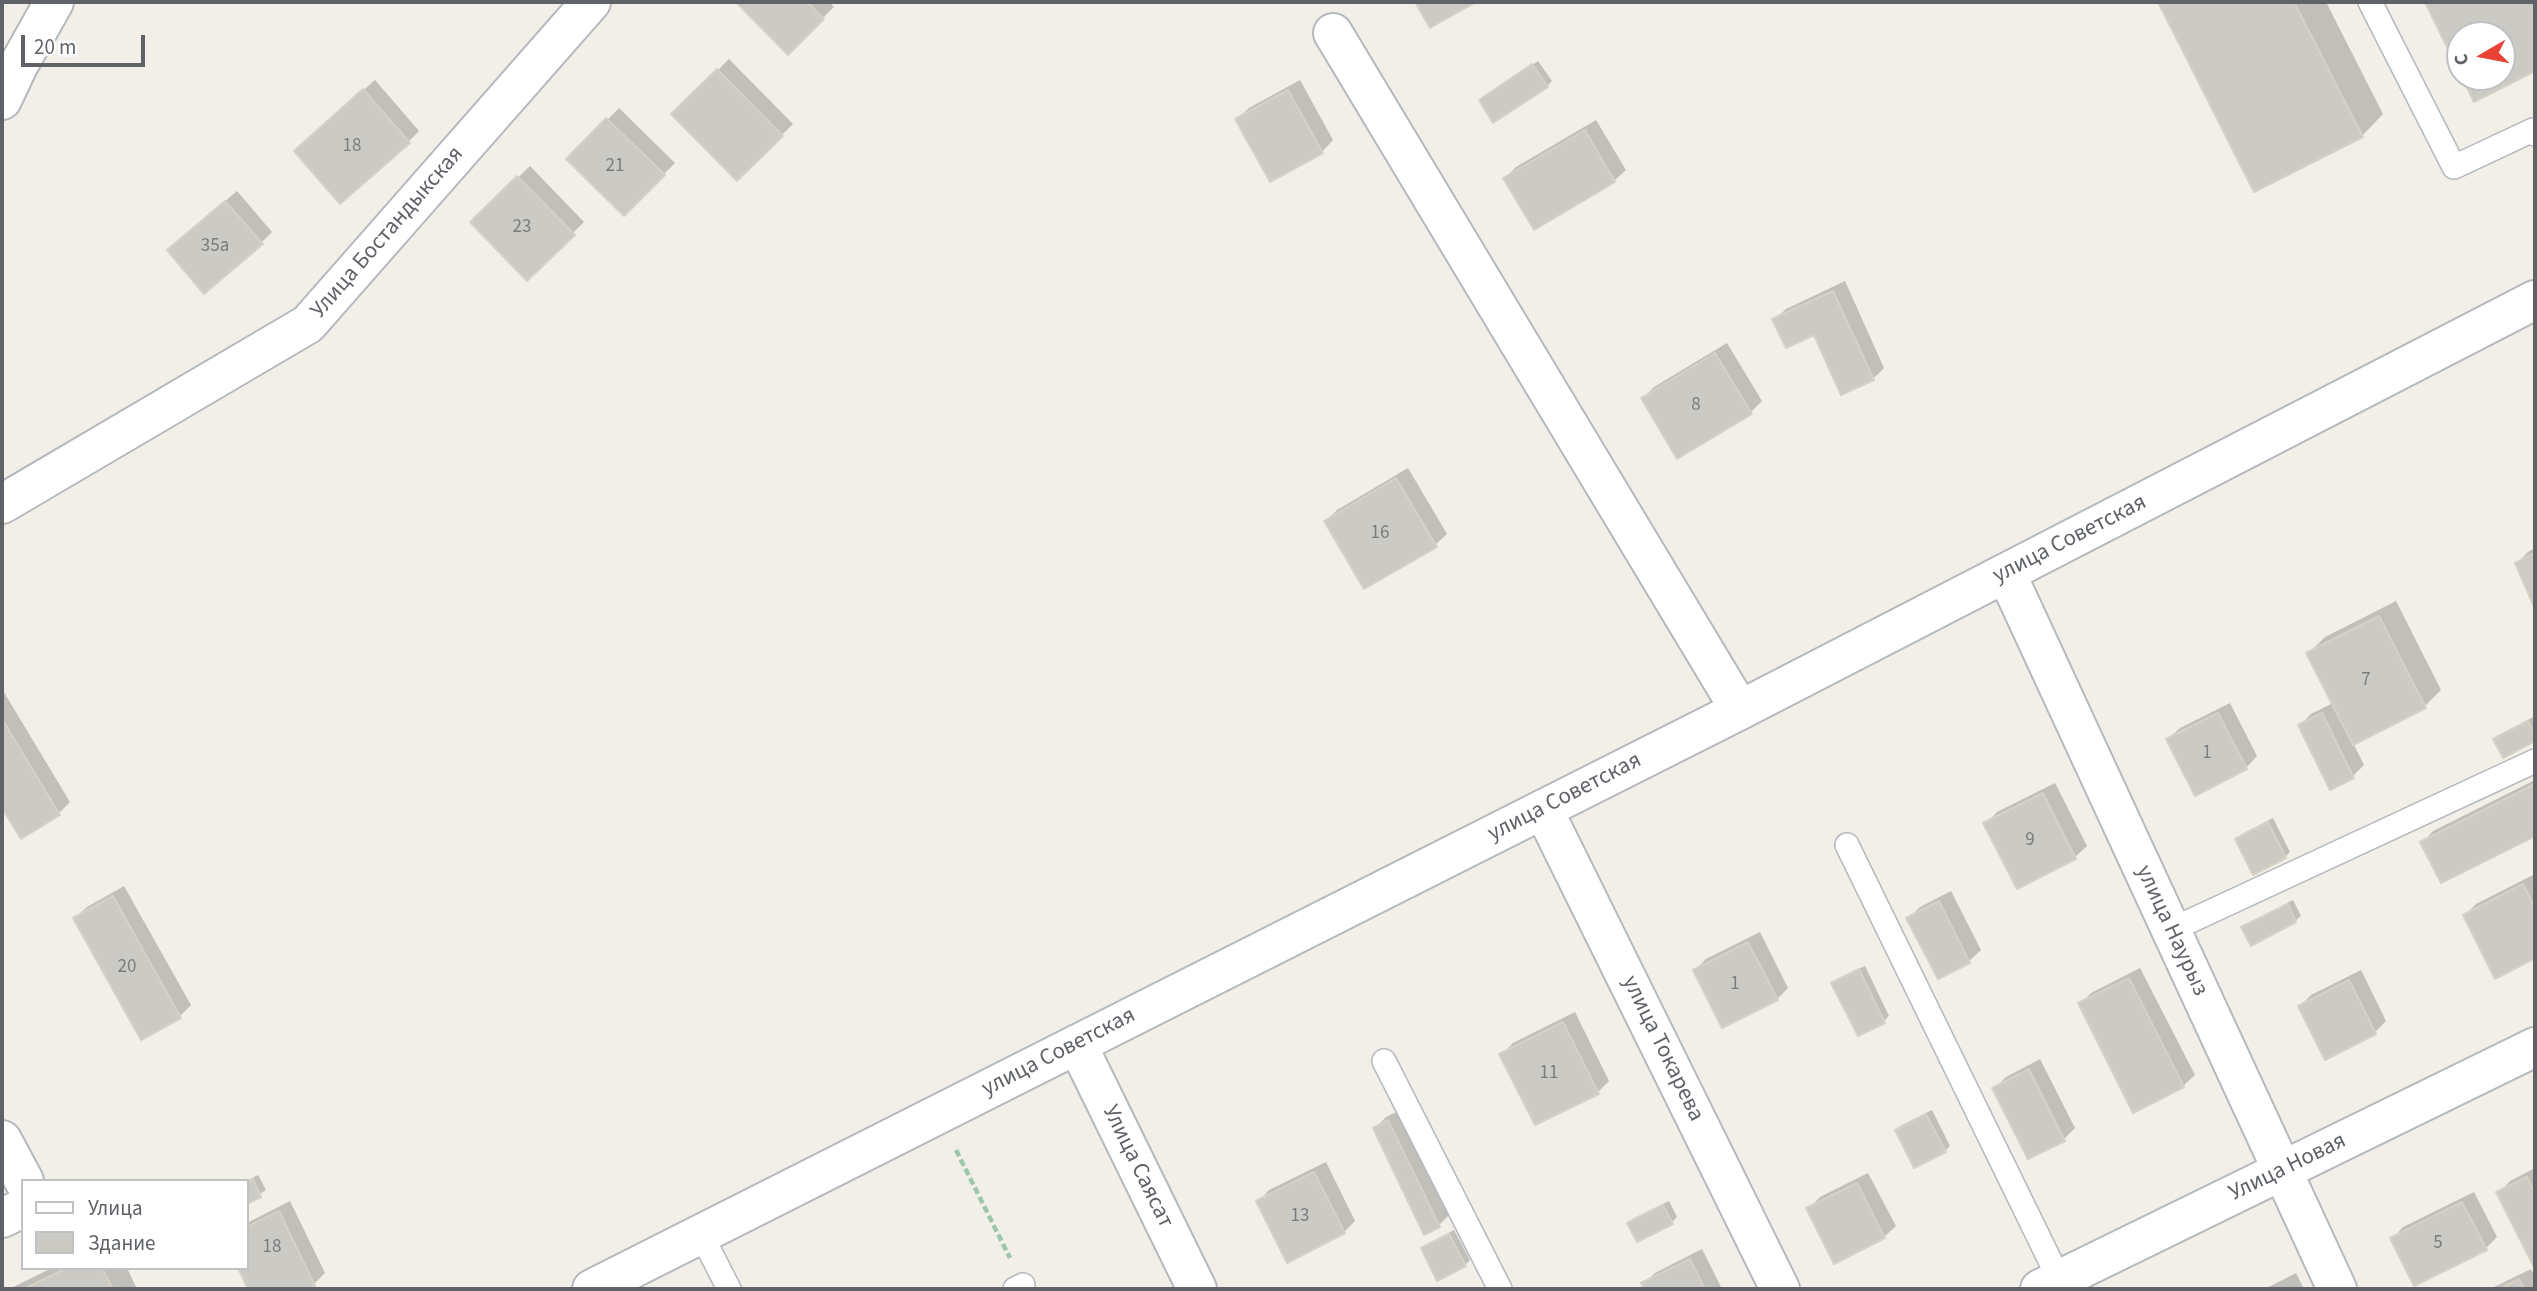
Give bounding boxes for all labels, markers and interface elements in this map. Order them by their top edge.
scale bar [24,21,149,65]
north arrow [2446,21,2516,91]
text: 20 m [34,32,76,62]
text: С [2448,52,2476,67]
house number: 18 [343,136,361,158]
street label: Улица Бостандыкская [306,141,470,325]
house number: 21 [606,156,624,178]
house number: 23 [513,217,531,239]
house number: 35а [201,236,229,258]
house number: 8 [1691,395,1701,417]
street label: улица Советская [1989,489,2151,591]
house number: 16 [1371,523,1389,545]
house number: 7 [2361,670,2371,692]
house number: 1 [2202,743,2212,765]
street label: улица Советская [1484,747,1646,849]
house number: 9 [2025,830,2035,852]
street label: улица Наурыз [2129,861,2213,1001]
house number: 20 [118,957,136,979]
street label: улица Токарева [1615,972,1709,1126]
house number: 1 [1730,974,1740,996]
street label: улица Советская [978,1002,1140,1104]
house number: 11 [1540,1063,1558,1085]
street label: Улица Саясат [1095,1101,1179,1233]
street label: Улица Новая [2225,1128,2351,1208]
legend [21,1179,248,1270]
text: Улица [88,1193,143,1223]
house number: 13 [1291,1206,1309,1228]
text: Здание [88,1228,156,1258]
house number: 5 [2433,1233,2443,1255]
house number: 18 [263,1237,281,1259]

